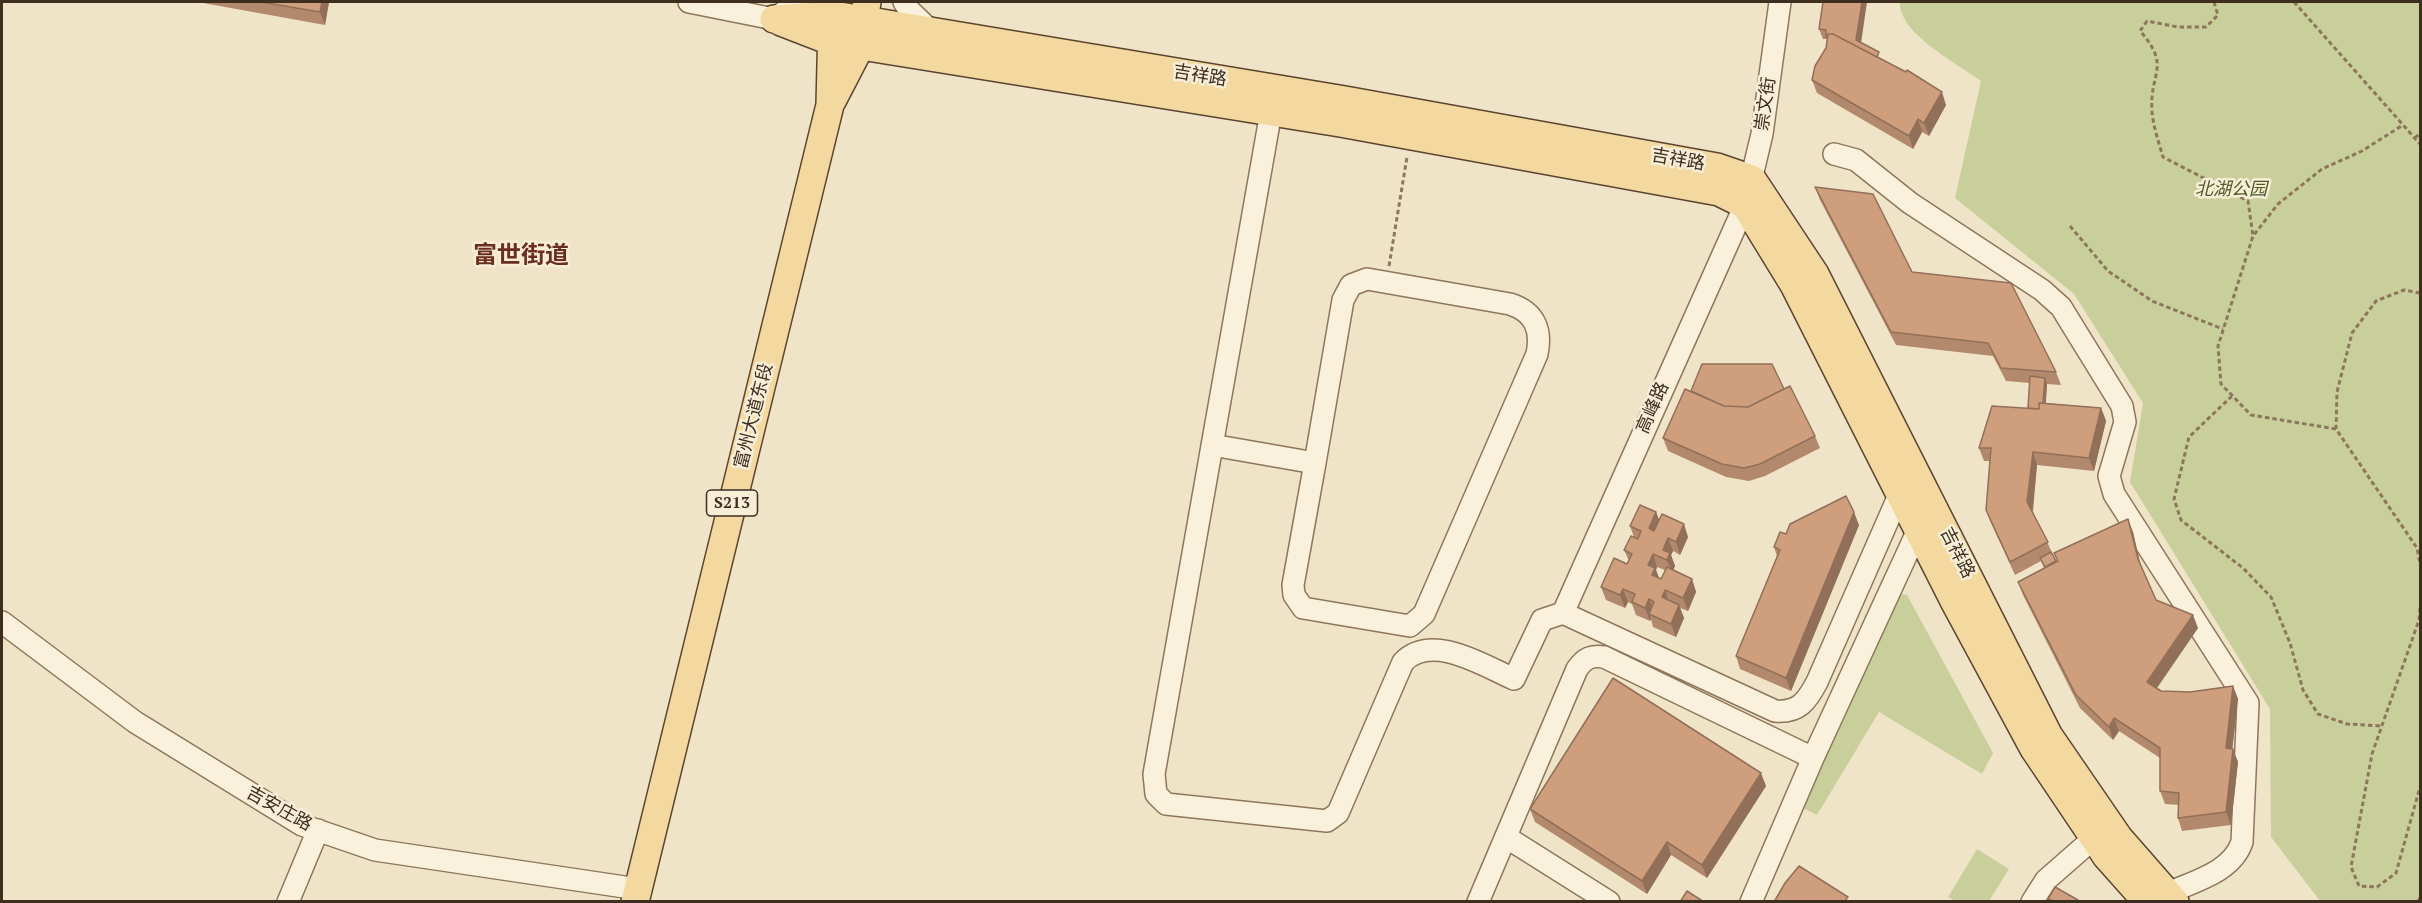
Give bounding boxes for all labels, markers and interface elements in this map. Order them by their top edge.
street label: 吉祥路 [1172,61,1228,91]
street label: 崇文街 [1752,76,1780,132]
street label: 吉祥路 [1650,145,1706,175]
park label: 北湖公园 [2195,179,2267,201]
district label: 富世街道 [473,242,569,270]
street label: 富州大道东段 [730,361,778,471]
street label: 高峰路 [1632,379,1674,437]
road number: S213 [706,490,758,516]
street label: 吉祥路 [1935,524,1979,582]
street label: 吉安庄路 [242,782,316,836]

